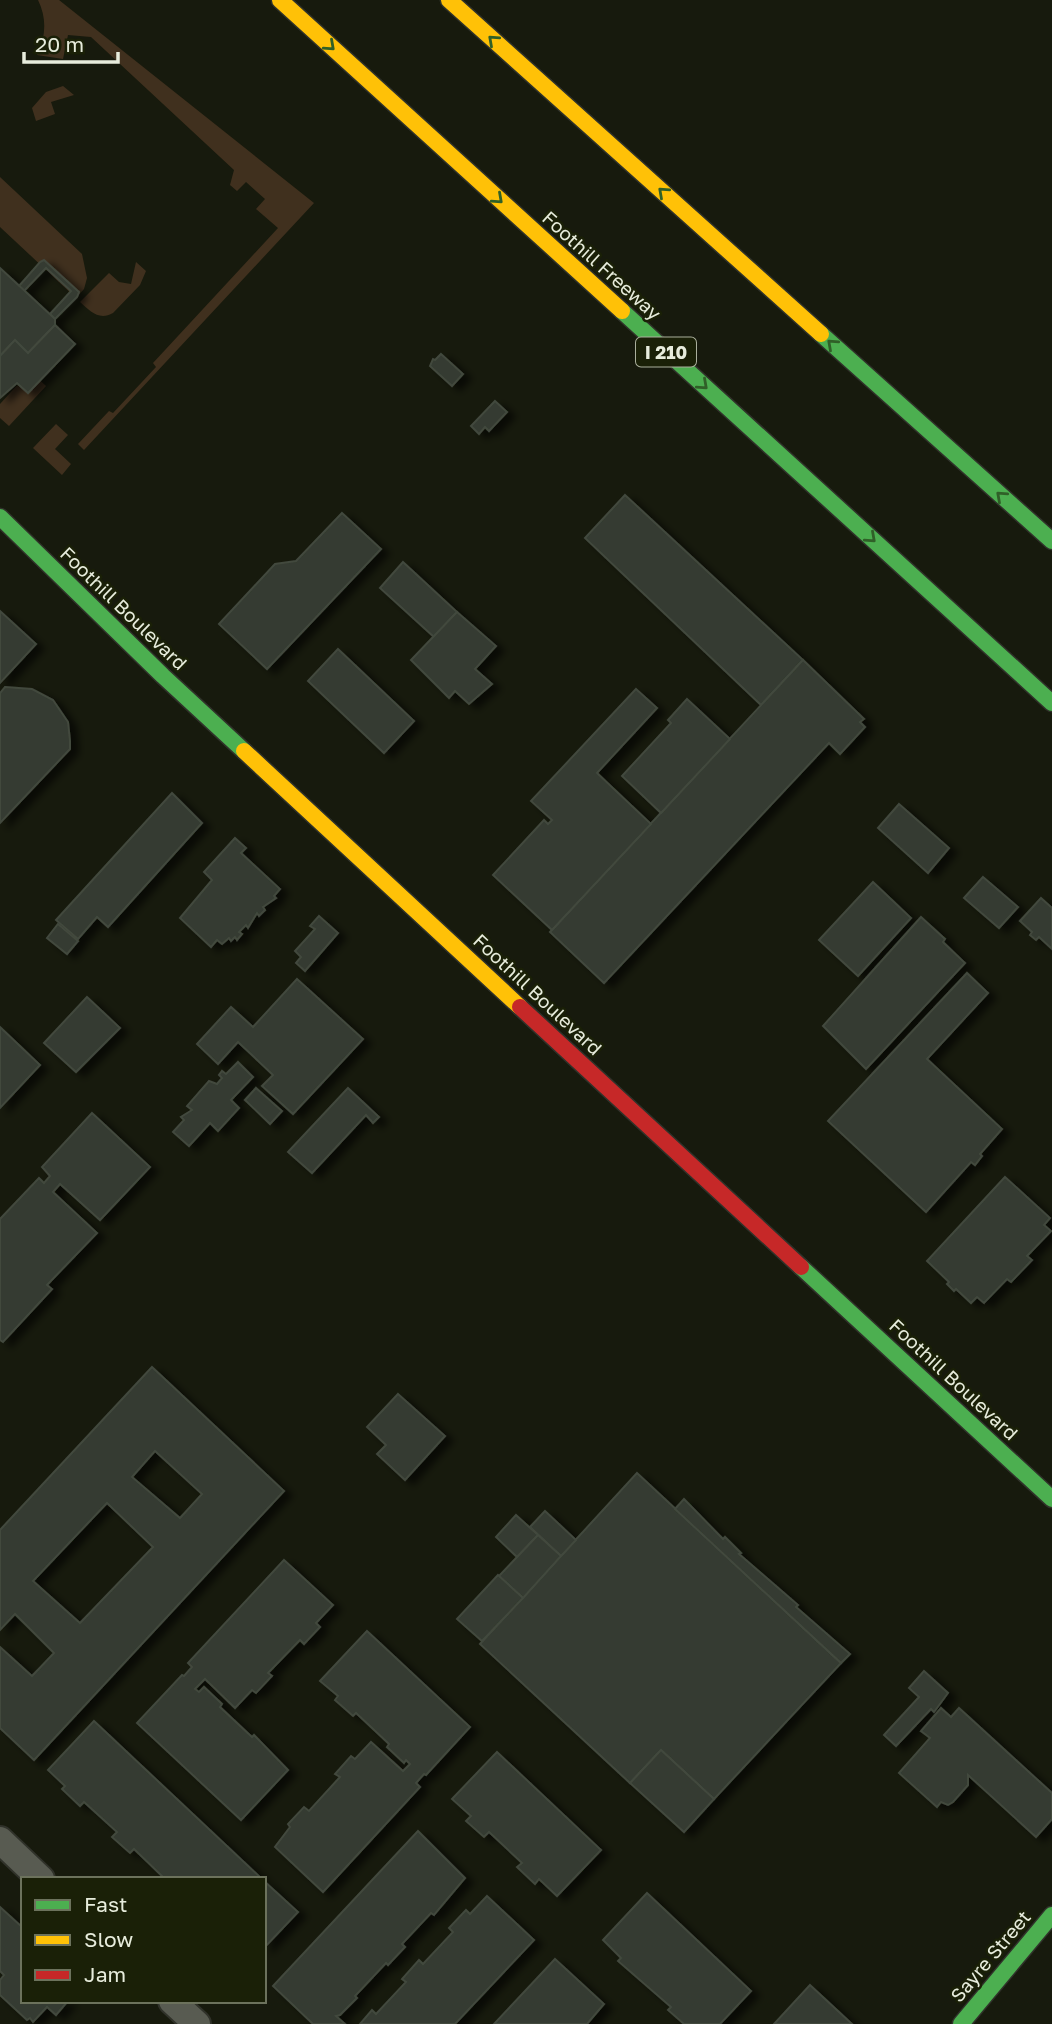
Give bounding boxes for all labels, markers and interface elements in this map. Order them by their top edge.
scale bar [24,21,119,65]
text: 20 m [35,31,84,57]
one-way arrow [489,36,502,48]
one-way arrow [322,38,335,50]
one-way arrow [658,188,671,200]
one-way arrow [490,191,503,203]
street label: Foothill Freeway [538,206,666,324]
road number: I 210 [636,338,696,366]
one-way arrow [827,340,840,352]
one-way arrow [695,377,708,389]
one-way arrow [996,492,1009,504]
one-way arrow [863,530,876,543]
street label: Foothill Boulevard [56,542,192,674]
street label: Foothill Boulevard [469,929,607,1059]
street label: Foothill Boulevard [885,1314,1023,1444]
legend [21,1877,266,2003]
text: Fast [84,1891,127,1917]
street label: Sayre Street [945,1906,1035,2006]
text: Slow [84,1926,133,1952]
text: Jam [84,1961,126,1987]

